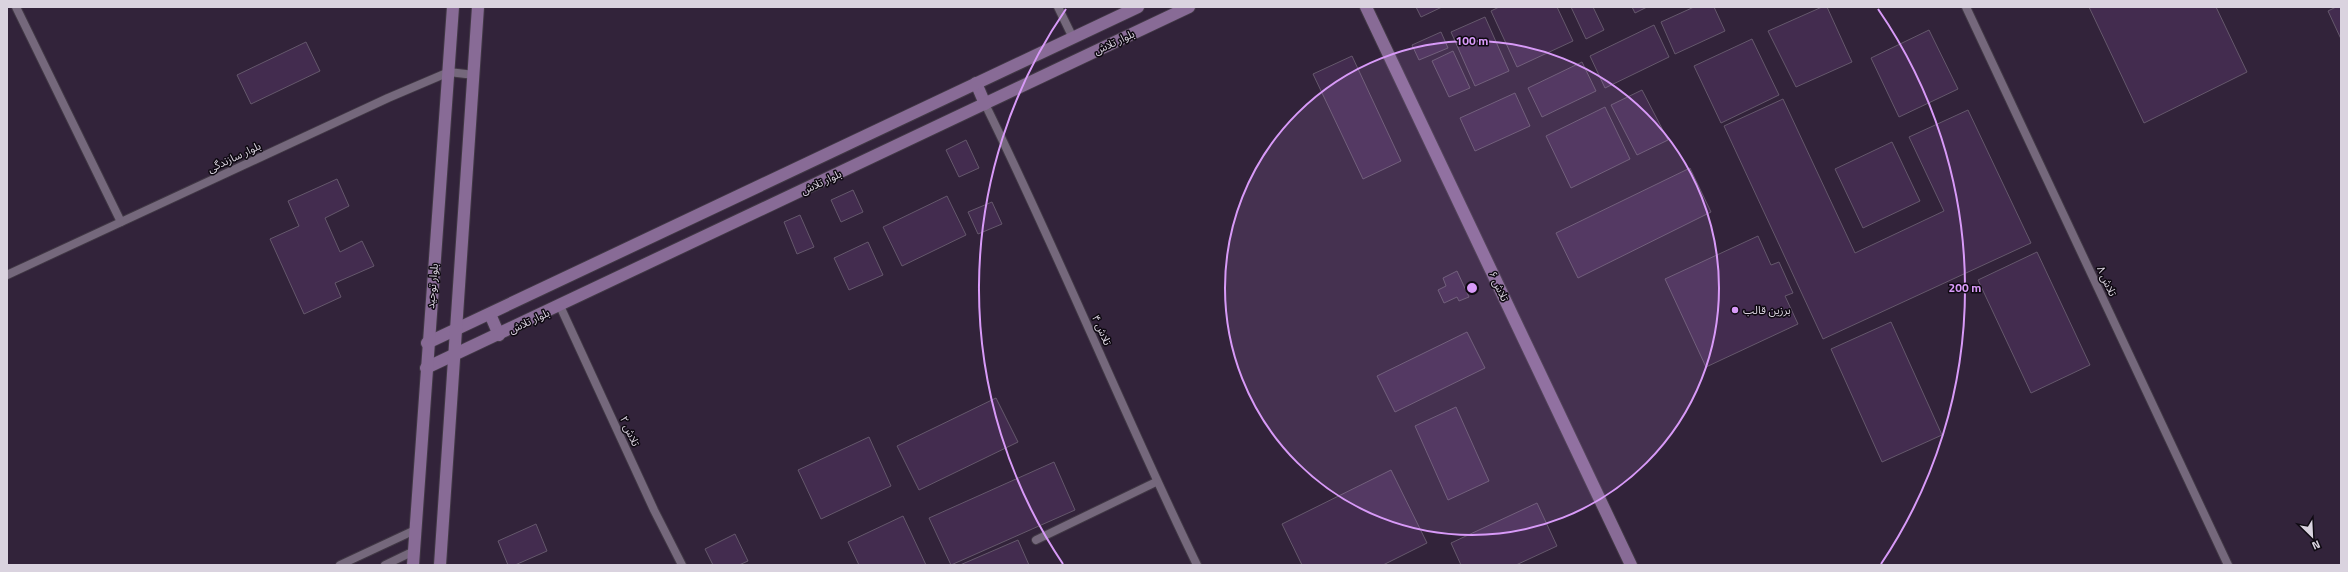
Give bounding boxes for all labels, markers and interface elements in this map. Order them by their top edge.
street label: بلوار تلاش [1091,25,1137,58]
text: 100 m [1456,31,1488,50]
street label: بلوار سازندگی [205,138,263,176]
street label: بلوار تلاش [798,165,844,198]
street label: بلوار توحید [422,263,442,309]
street label: تلاش ۸ [2093,263,2121,299]
street label: تلاش ۶ [1485,268,1513,304]
text: 200 m [1949,278,1981,297]
centre of rings [1465,281,1479,295]
place label: برزین قالب [1743,302,1791,318]
street label: بلوار تلاش [506,304,552,337]
marker: برزین قالب [1730,305,1740,315]
street label: تلاش ۴ [1088,312,1116,348]
street label: تلاش ۲ [616,413,644,449]
north arrow [2292,516,2332,556]
text: N [2309,536,2323,554]

